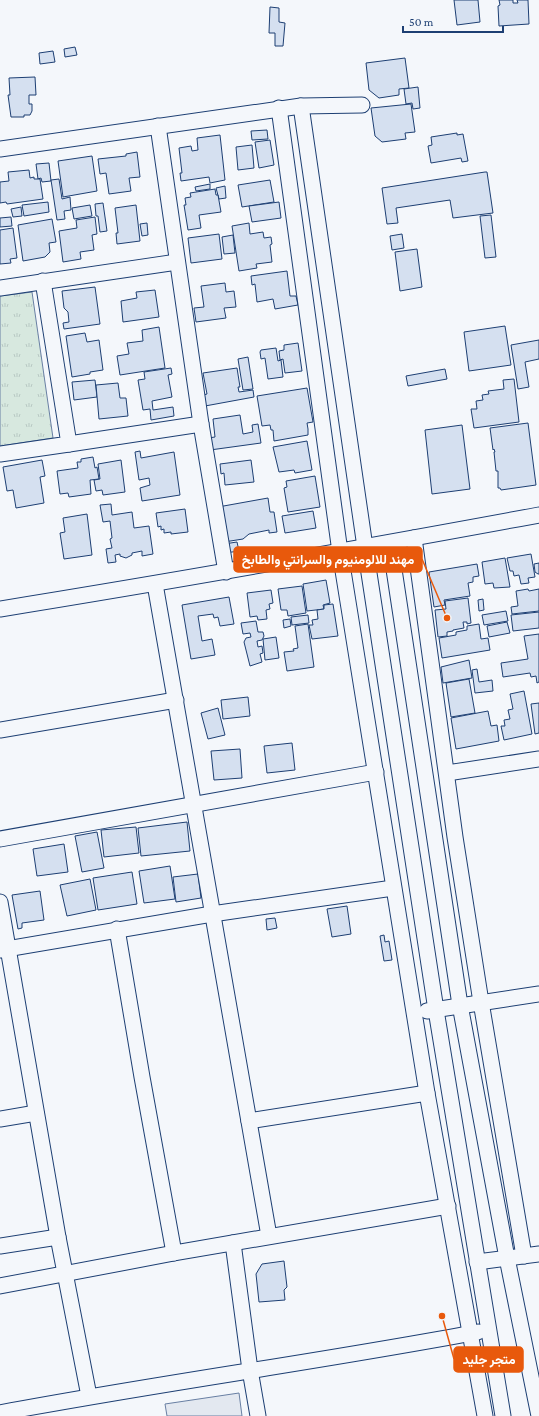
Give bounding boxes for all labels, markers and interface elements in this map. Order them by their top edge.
scale bar [403,8,503,34]
text: 50 m [409,15,434,29]
callout: مهند للالومنيوم والسرانتي والطابخ [234,547,422,572]
text: مهند للالومنيوم والسرانتي والطابخ [242,552,414,570]
callout: متجر جليد [454,1347,523,1372]
text: متجر جليد [463,1352,515,1368]

